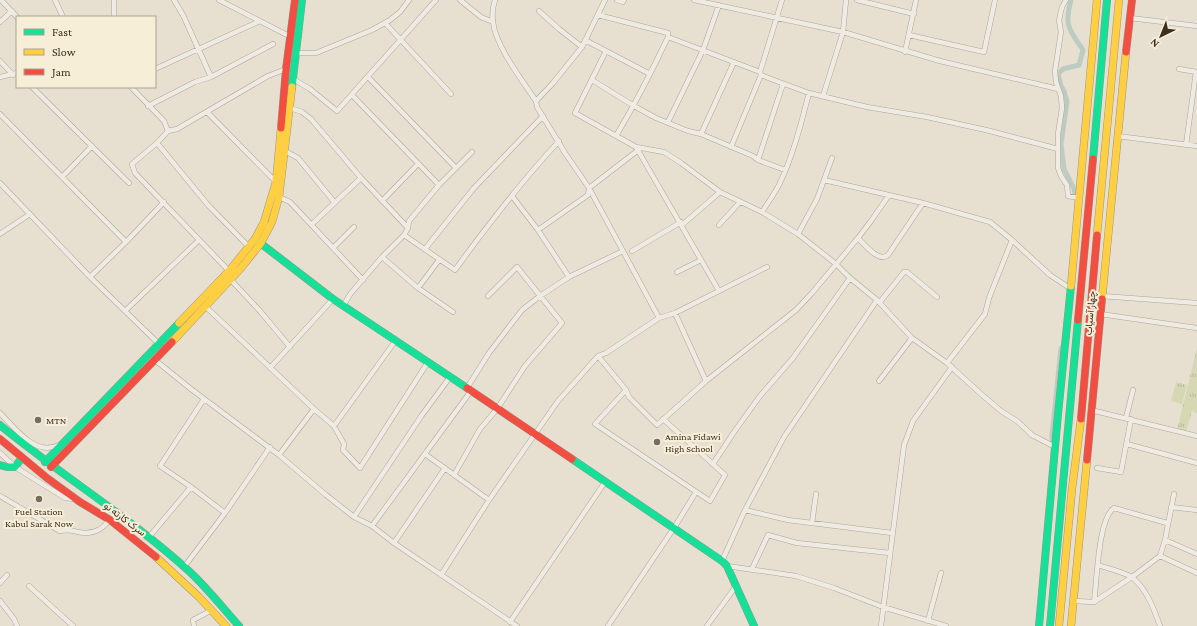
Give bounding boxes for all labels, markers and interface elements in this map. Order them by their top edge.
legend [16,16,156,88]
north arrow [1141,16,1181,56]
text: Fast [52,25,73,39]
text: N [1147,36,1161,50]
text: Slow [52,45,76,59]
text: Jam [51,65,71,79]
street label: چهار آسیاب [1083,290,1099,336]
marker: MTN [33,415,43,425]
place label: MTN [46,415,67,426]
place label: Amina Fidawi High School [665,431,721,454]
marker: Amina Fidawi High School [652,437,662,447]
marker: Fuel Station Kabul Sarak Now [34,494,44,504]
street label: سرک کارته نو [102,500,148,539]
place label: Fuel Station Kabul Sarak Now [5,506,74,529]

